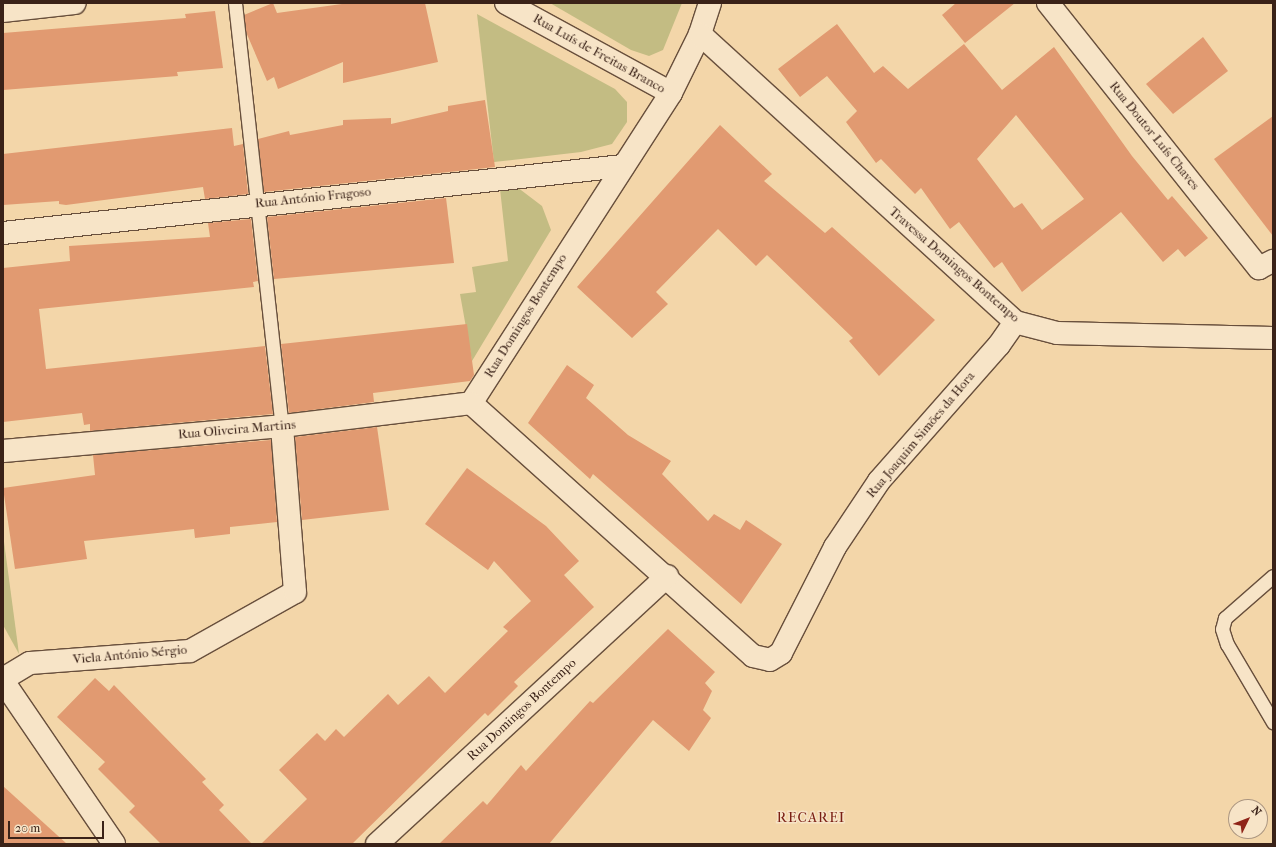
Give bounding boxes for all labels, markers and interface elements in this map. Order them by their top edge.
street label: Rua Luís de Freitas Branco [530,11,668,97]
street label: Rua Doutor Luís Chaves [1106,79,1202,193]
street label: Rua António Fragoso [254,184,372,212]
street label: Travessa Domingos Bontempo [886,204,1022,326]
street label: Rua Domingos Bontempo [481,251,571,381]
street label: Rua Joaquim Simões da Hora [864,369,978,501]
street label: Rua Oliveira Martins [178,417,296,443]
street label: Viela António Sérgio [72,642,188,668]
street label: Rua Domingos Bontempo [464,656,580,764]
north arrow [1228,799,1268,839]
text: N [1249,804,1264,819]
district label: RECAREI [777,810,845,826]
scale bar [10,813,106,839]
text: 20 m [15,821,40,835]

